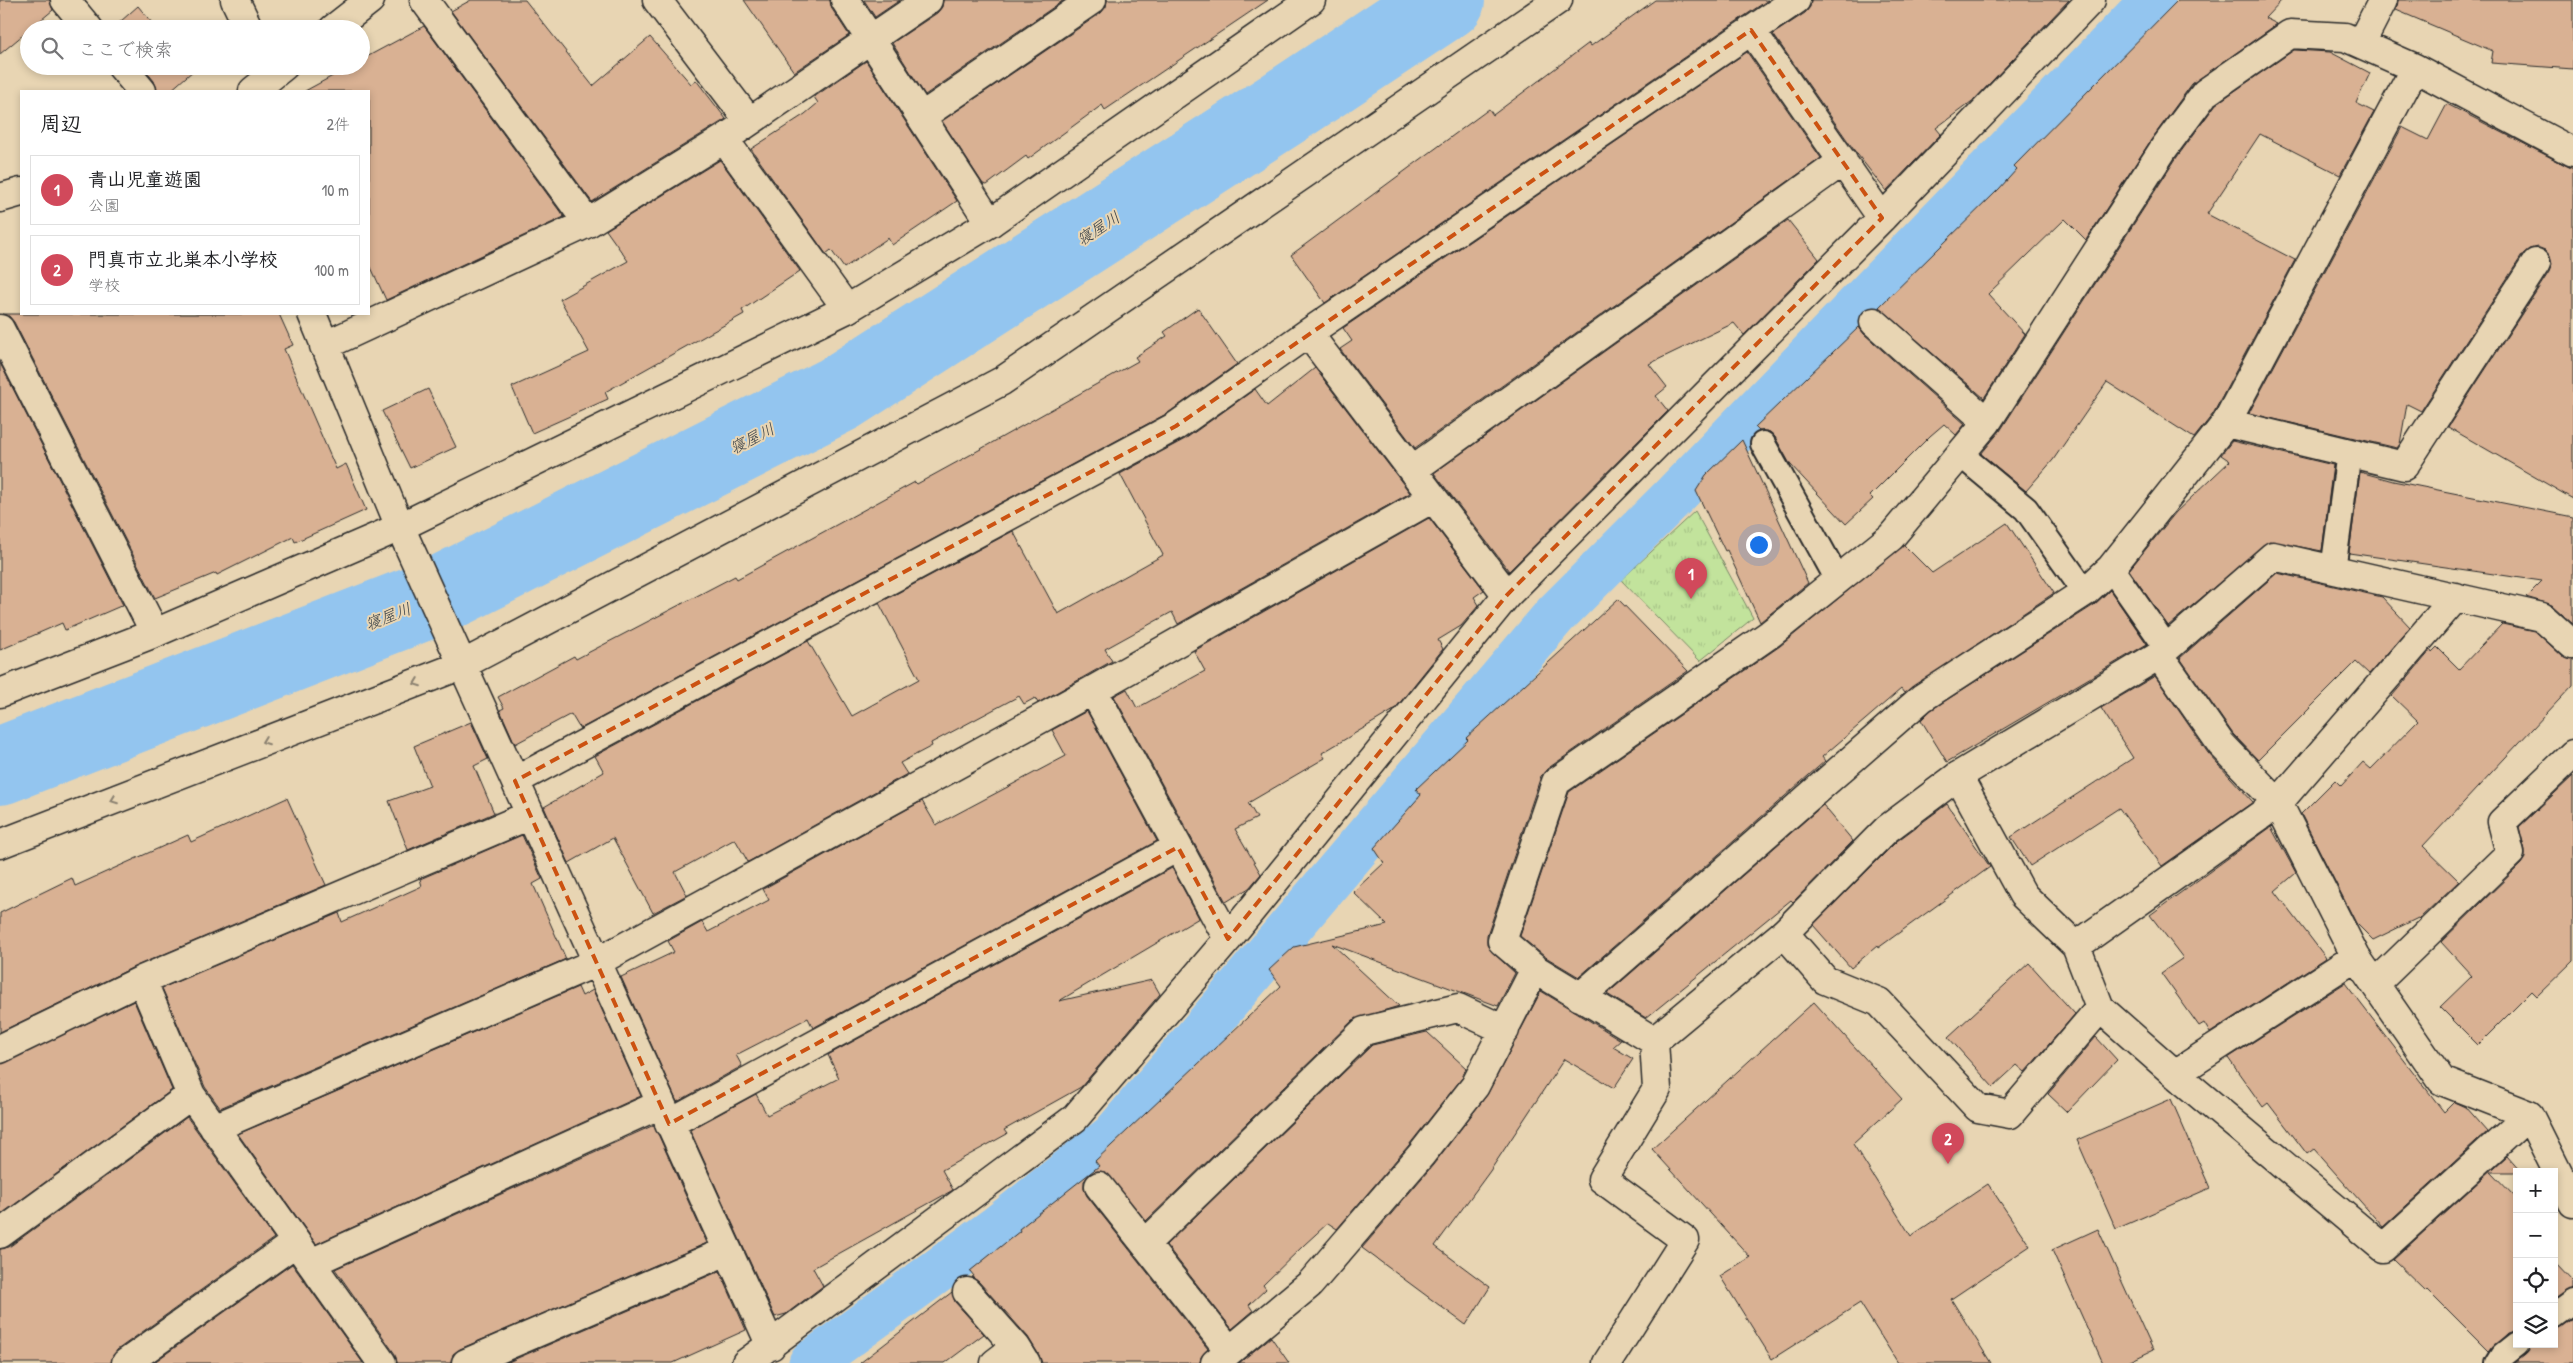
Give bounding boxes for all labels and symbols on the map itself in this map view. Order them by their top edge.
water label: 寝屋川 [1072,206,1124,250]
water label: 寝屋川 [726,417,778,459]
your location [1746,532,1772,558]
pin: 1 [1675,558,1707,599]
water label: 寝屋川 [362,597,414,635]
one-way arrow [413,676,422,687]
one-way arrow [262,736,270,746]
one-way arrow [110,794,119,804]
pin: 2 [1932,1123,1964,1164]

